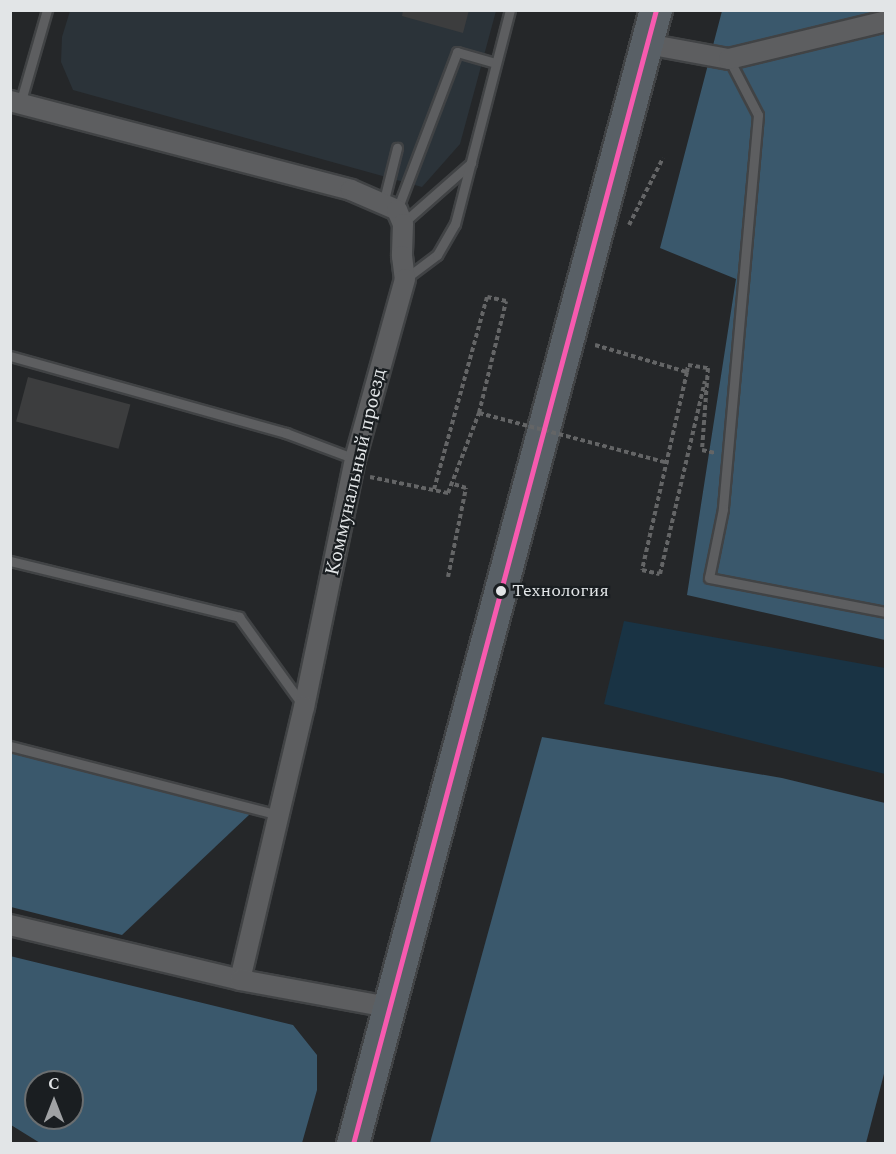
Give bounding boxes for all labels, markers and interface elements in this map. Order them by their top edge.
street label: Коммунальный проезд [320,366,392,578]
place label: Технология [512,580,609,602]
marker: Технология [495,585,507,597]
north arrow [24,1070,84,1130]
text: С [48,1072,60,1096]

